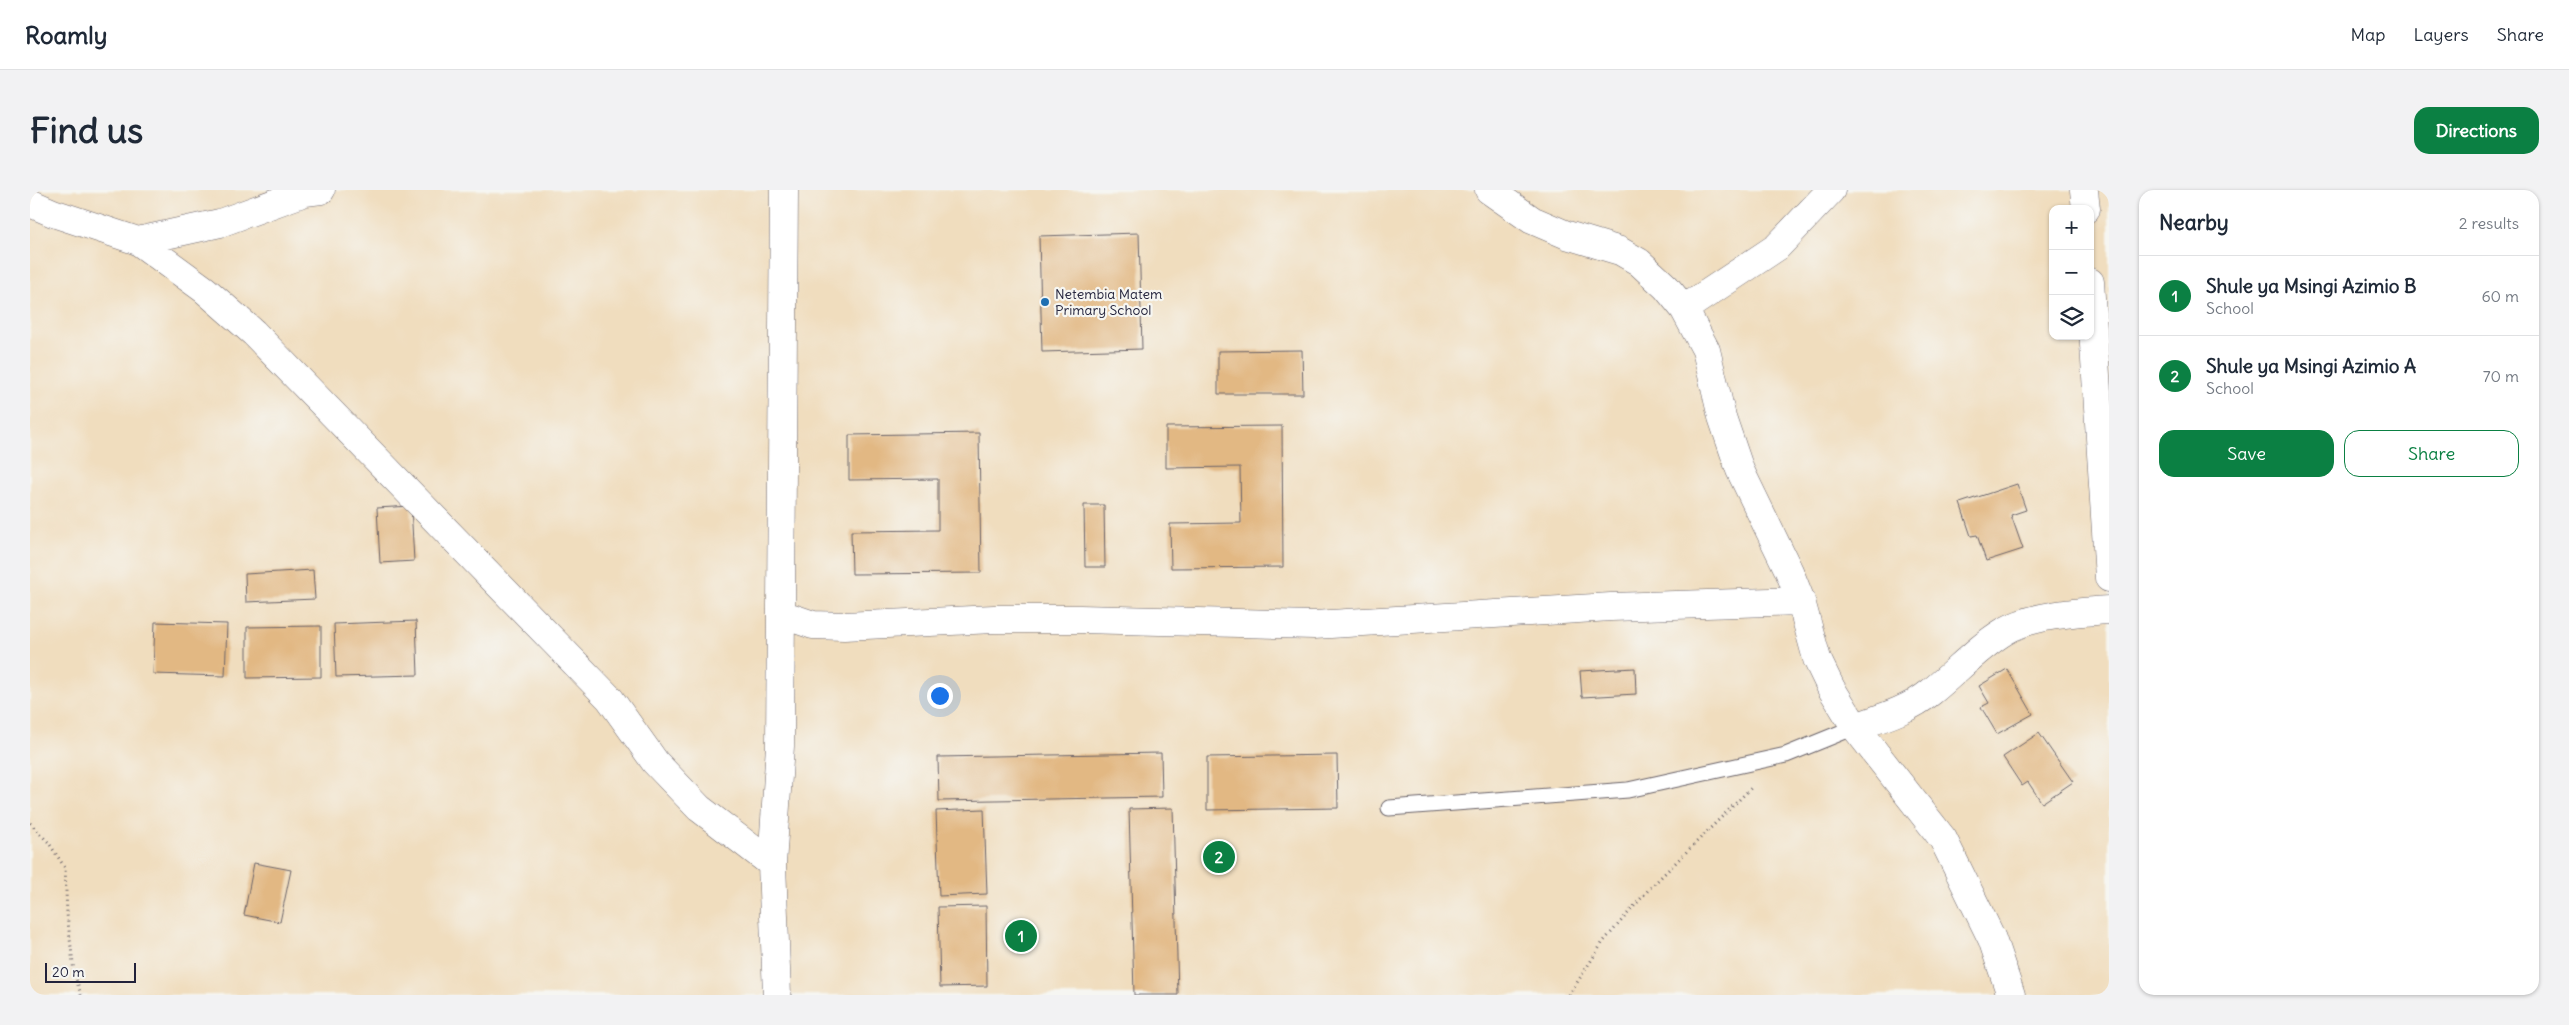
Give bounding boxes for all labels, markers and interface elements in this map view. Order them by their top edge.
text: Roamly [25,20,107,50]
text: Map [2350,23,2385,46]
text: Layers [2413,23,2469,46]
text: Share [2497,23,2544,46]
button: Directions [2414,107,2539,154]
text: Find us [30,108,143,152]
map controls [2049,205,2094,340]
button: + [2049,205,2094,250]
text: Nearby [2159,209,2229,236]
text: 2 results [2459,213,2519,233]
button: − [2049,250,2094,295]
text: Shule ya Msingi Azimio B [2206,274,2416,298]
place label: Netembia Matem Primary School [1055,285,1162,319]
text: 1 [2172,286,2178,306]
text: 60 m [2481,286,2519,306]
button: layers [2049,295,2094,340]
marker: Netembia Matem Primary School [1039,296,1051,308]
text: School [2206,298,2254,318]
text: Shule ya Msingi Azimio A [2206,354,2416,378]
text: 2 [2171,366,2179,386]
text: 70 m [2483,366,2519,386]
text: School [2206,378,2254,398]
button: Save [2159,430,2334,477]
button: Share [2344,430,2519,477]
your location [927,683,953,709]
pin: 2 [1203,838,1235,876]
pin: 1 [1005,917,1037,955]
scale bar [45,960,136,983]
text: 20 m [52,963,85,981]

